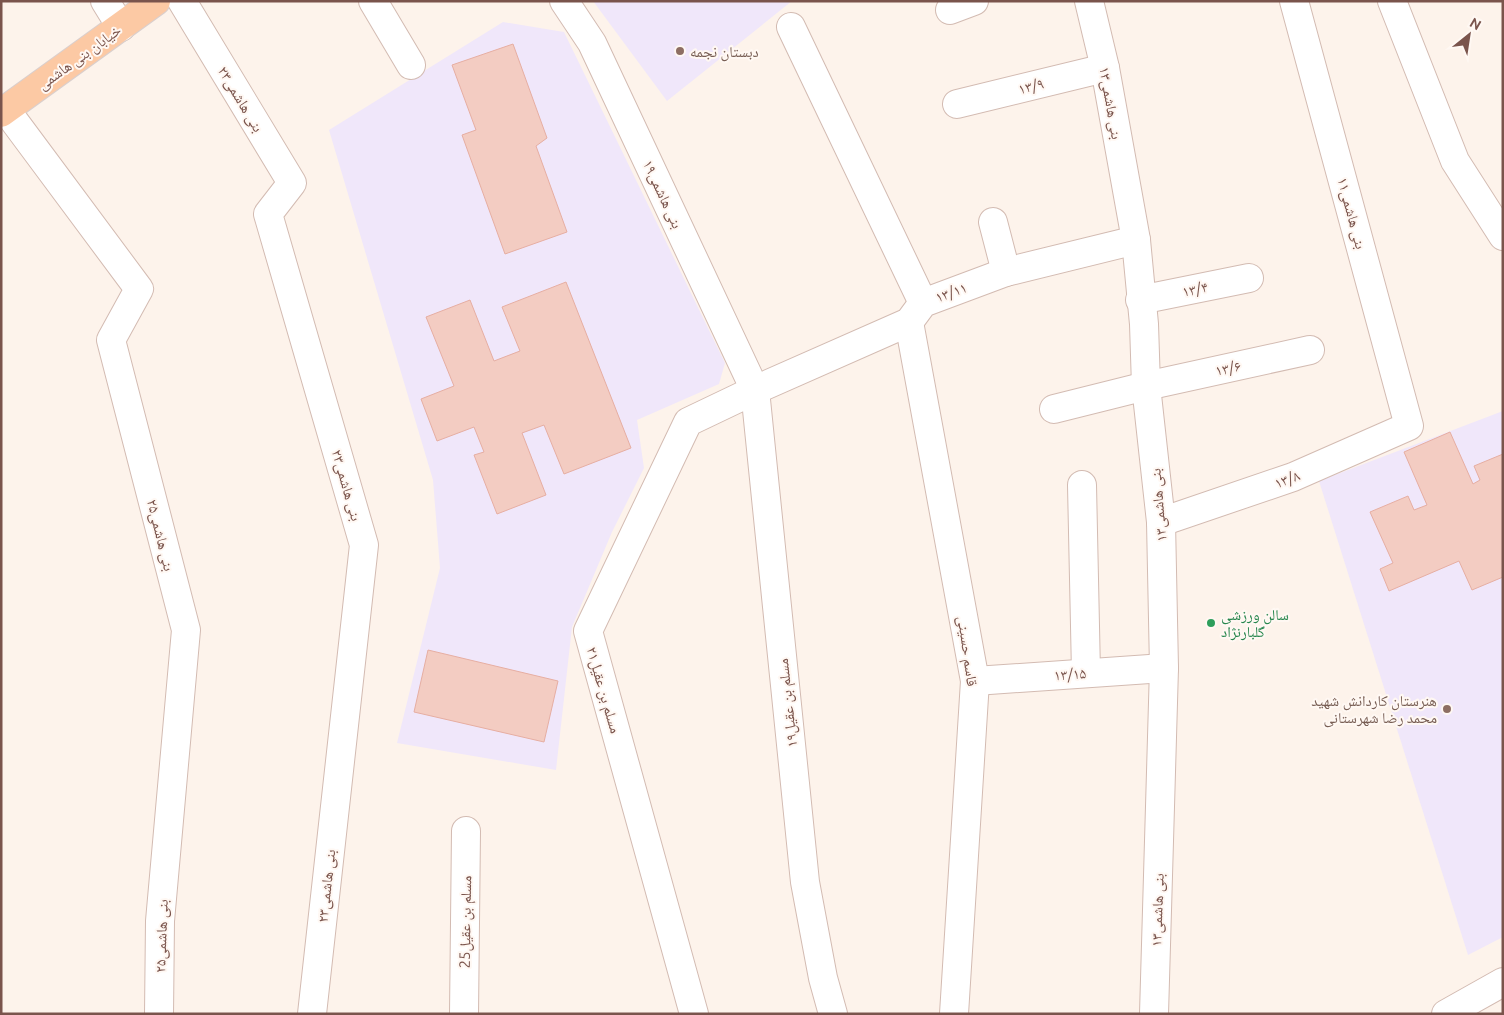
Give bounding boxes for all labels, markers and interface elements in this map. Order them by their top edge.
north arrow [1444,10,1494,60]
text: N [1467,14,1484,33]
street label: خیابان بنی هاشمی [34,21,126,95]
place label: دبستان نجمه [690,43,759,62]
marker: دبستان نجمه [674,45,686,57]
street label: بنی هاشمی۲۳ [213,63,267,136]
street label: بنی هاشمی۱۳ [1094,65,1126,141]
street label: ۱۳/۹ [1016,75,1046,97]
street label: بنی هاشمی۱۹ [638,157,686,232]
street label: بنی هاشمی۱۱ [1332,175,1370,251]
street label: ۱۳/۱۱ [933,278,969,306]
street label: ۱۳/۴ [1181,278,1210,300]
street label: ۱۳/۶ [1214,357,1243,379]
street label: بنی هاشمی۲۳ [327,447,365,523]
street label: ۱۳/۸ [1272,466,1302,492]
street label: بنی هاشمی۱۳ [1146,467,1172,542]
street label: بنی هاشمی۲۵ [142,497,178,573]
place label: سالن ورزشی گلبارنژاد [1221,606,1289,641]
street label: قاسم حسینی [953,615,981,688]
marker: سالن ورزشی گلبارنژاد [1205,617,1217,629]
street label: مسلم بن عقیل۲۱ [582,645,625,736]
street label: مسلم بن عقیل۱۹ [774,657,802,748]
street label: ۱۳/۱۵ [1053,664,1087,684]
place label: هنرستان کاردانش شهید محمد رضا شهرستانی [1311,692,1437,728]
marker: هنرستان کاردانش شهید محمد رضا شهرستانی [1441,703,1453,715]
street label: بنی هاشمی۲۳ [314,849,340,924]
street label: بنی هاشمی۱۳ [1147,873,1169,947]
street label: مسلم بن عقیل25 [456,875,476,969]
street label: بنی هاشمی۲۵ [151,899,173,973]

